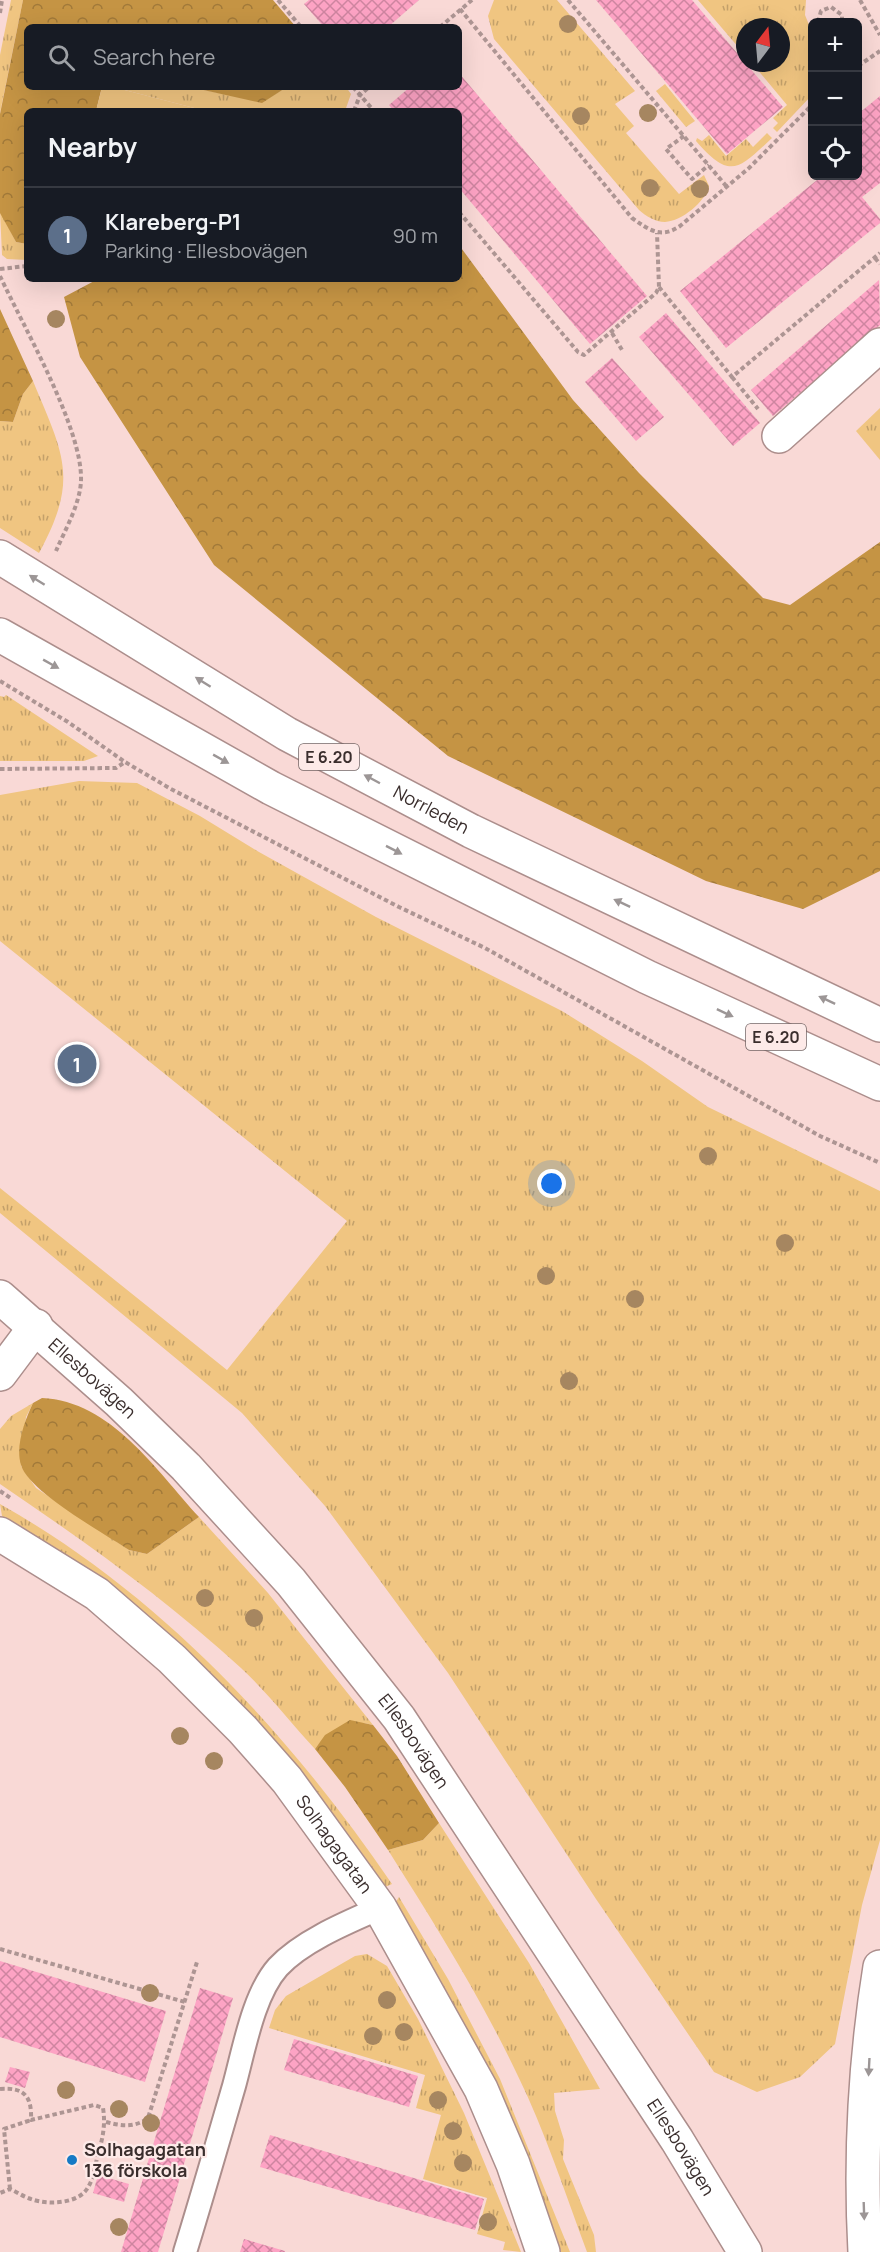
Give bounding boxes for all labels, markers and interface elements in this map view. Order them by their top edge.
north arrow [736,18,790,72]
map controls [808,18,862,180]
button: + [808,18,862,72]
search box [24,24,462,90]
icon: search [45,41,78,74]
text: Search here [93,42,215,72]
button: − [808,72,862,126]
button: locate [808,126,862,180]
text: Nearby [48,129,137,165]
text: Klareberg-P1 [105,207,242,237]
text: 1 [63,222,72,249]
text: 90 m [392,222,438,249]
text: Parking · Ellesbovägen [105,237,308,264]
one-way arrow [29,574,45,585]
one-way arrow [43,658,59,669]
one-way arrow [195,677,211,688]
road number: E 6.20 [299,744,359,770]
one-way arrow [213,754,229,765]
one-way arrow [363,774,380,784]
street label: Norrleden [389,779,474,839]
one-way arrow [385,845,402,854]
one-way arrow [614,898,631,907]
one-way arrow [819,995,836,1004]
one-way arrow [716,1009,733,1018]
road number: E 6.20 [746,1024,806,1050]
pin: 1 [58,1042,97,1086]
your location [537,1169,566,1198]
street label: Ellesbovägen [44,1332,142,1423]
street label: Ellesbovägen [373,1688,455,1793]
street label: Solhagagatan [291,1790,378,1898]
one-way arrow [864,2057,873,2076]
street label: Ellesbovägen [642,2094,721,2200]
place label: Solhagagatan 136 förskola [84,2137,206,2182]
marker: Solhagagatan 136 förskola [65,2153,79,2167]
one-way arrow [859,2202,869,2221]

